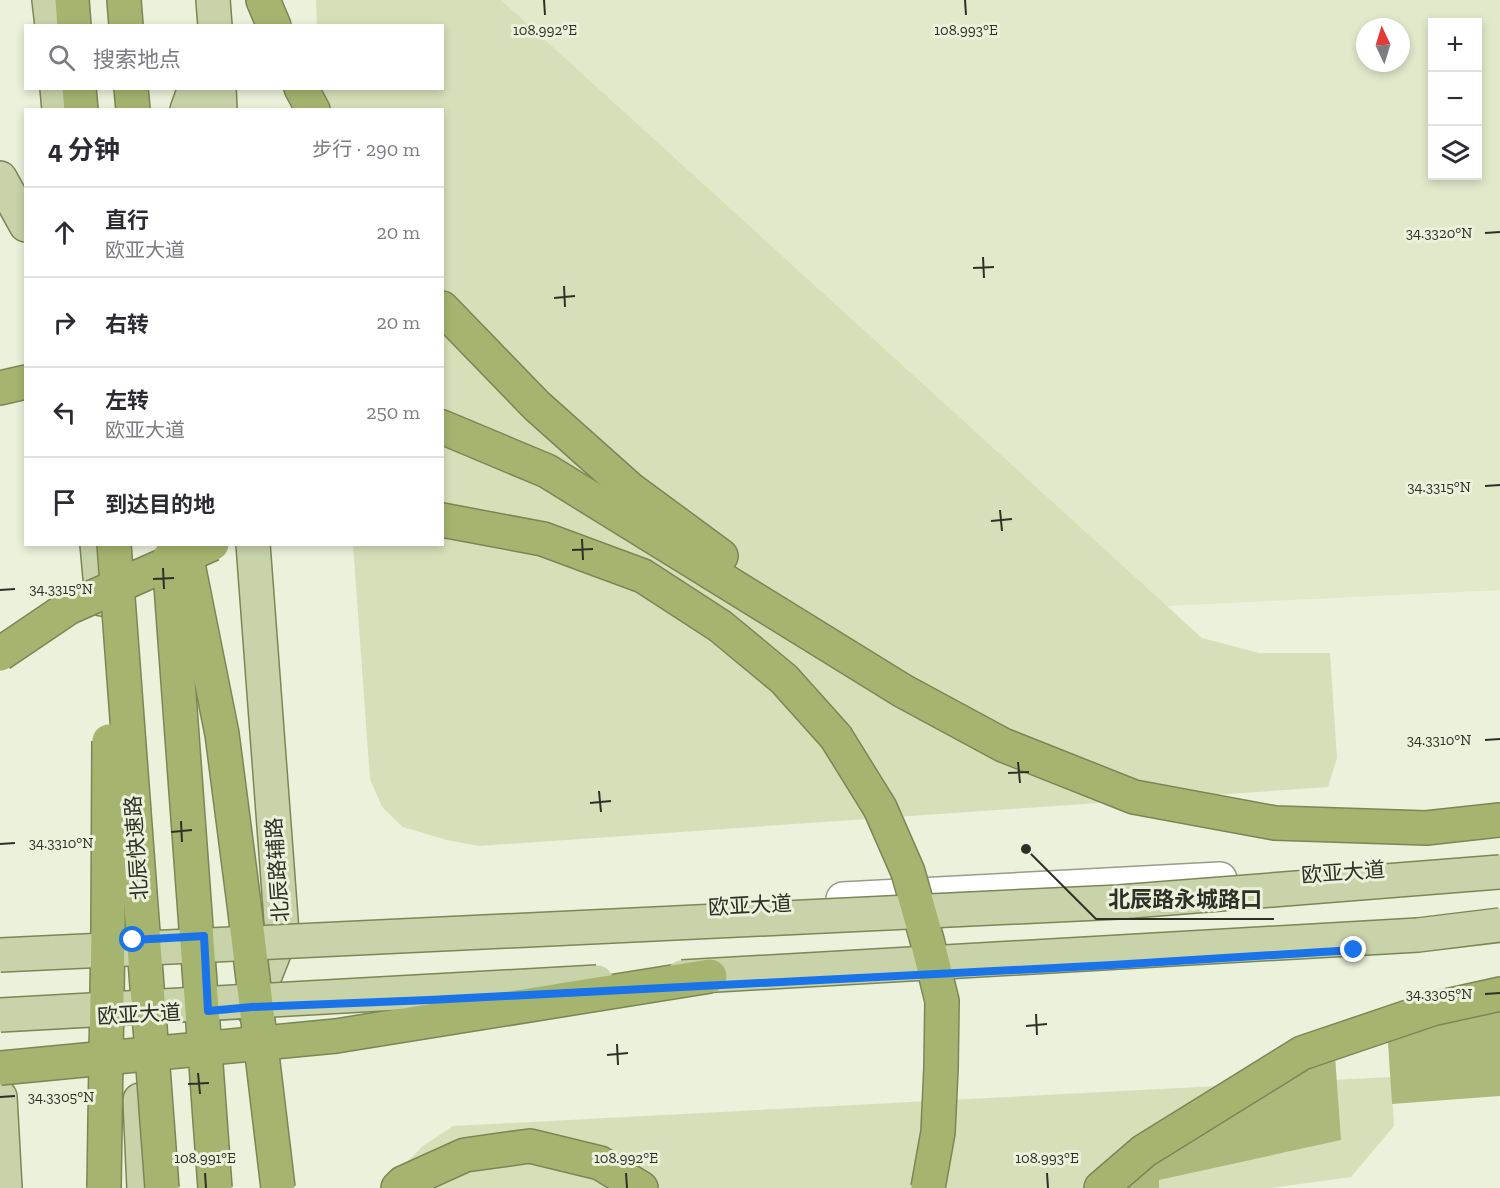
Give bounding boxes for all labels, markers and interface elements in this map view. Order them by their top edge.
north arrow [1356,18,1410,72]
map controls [1428,18,1482,180]
button: + [1428,18,1482,72]
text: 108.992°E [513,21,577,39]
text: 108.993°E [934,21,998,39]
search box [24,24,444,90]
icon: search [45,41,78,74]
text: 搜索地点 [93,46,181,73]
button: − [1428,72,1482,126]
button: layers [1428,126,1482,180]
text: 4 分钟 [48,134,120,166]
text: 步行 · 290 m [312,137,420,161]
text: 直行 [105,207,149,234]
icon: ahead [48,216,81,249]
text: 20 m [376,220,420,244]
text: 34.3320°N [1406,224,1472,242]
text: 欧亚大道 [105,238,185,262]
icon: right [48,306,81,339]
text: 20 m [376,310,420,334]
text: 右转 [105,311,149,338]
text: 左转 [105,387,149,414]
icon: left [48,396,81,429]
text: 250 m [366,400,420,424]
text: 欧亚大道 [105,418,185,442]
text: 34.3315°N [1407,478,1471,496]
icon: arrive [48,486,81,519]
text: 到达目的地 [105,491,215,518]
text: 34.3315°N [29,580,93,598]
text: 34.3310°N [1407,731,1471,749]
street label: 北辰快速路 [120,795,152,901]
street label: 北辰路辅路 [261,817,293,923]
text: 34.3310°N [29,834,93,852]
street label: 欧亚大道 [1300,857,1386,887]
callout: 北辰路永城路口 [1096,879,1274,919]
text: 北辰路永城路口 [1108,886,1262,913]
street label: 欧亚大道 [707,890,793,920]
route start [119,926,145,952]
route end [1340,936,1366,962]
text: 34.3305°N [1406,985,1472,1003]
street label: 欧亚大道 [96,999,182,1029]
text: 34.3305°N [28,1088,94,1106]
text: 108.991°E [174,1149,236,1167]
text: 108.992°E [594,1149,658,1167]
text: 108.993°E [1015,1149,1079,1167]

